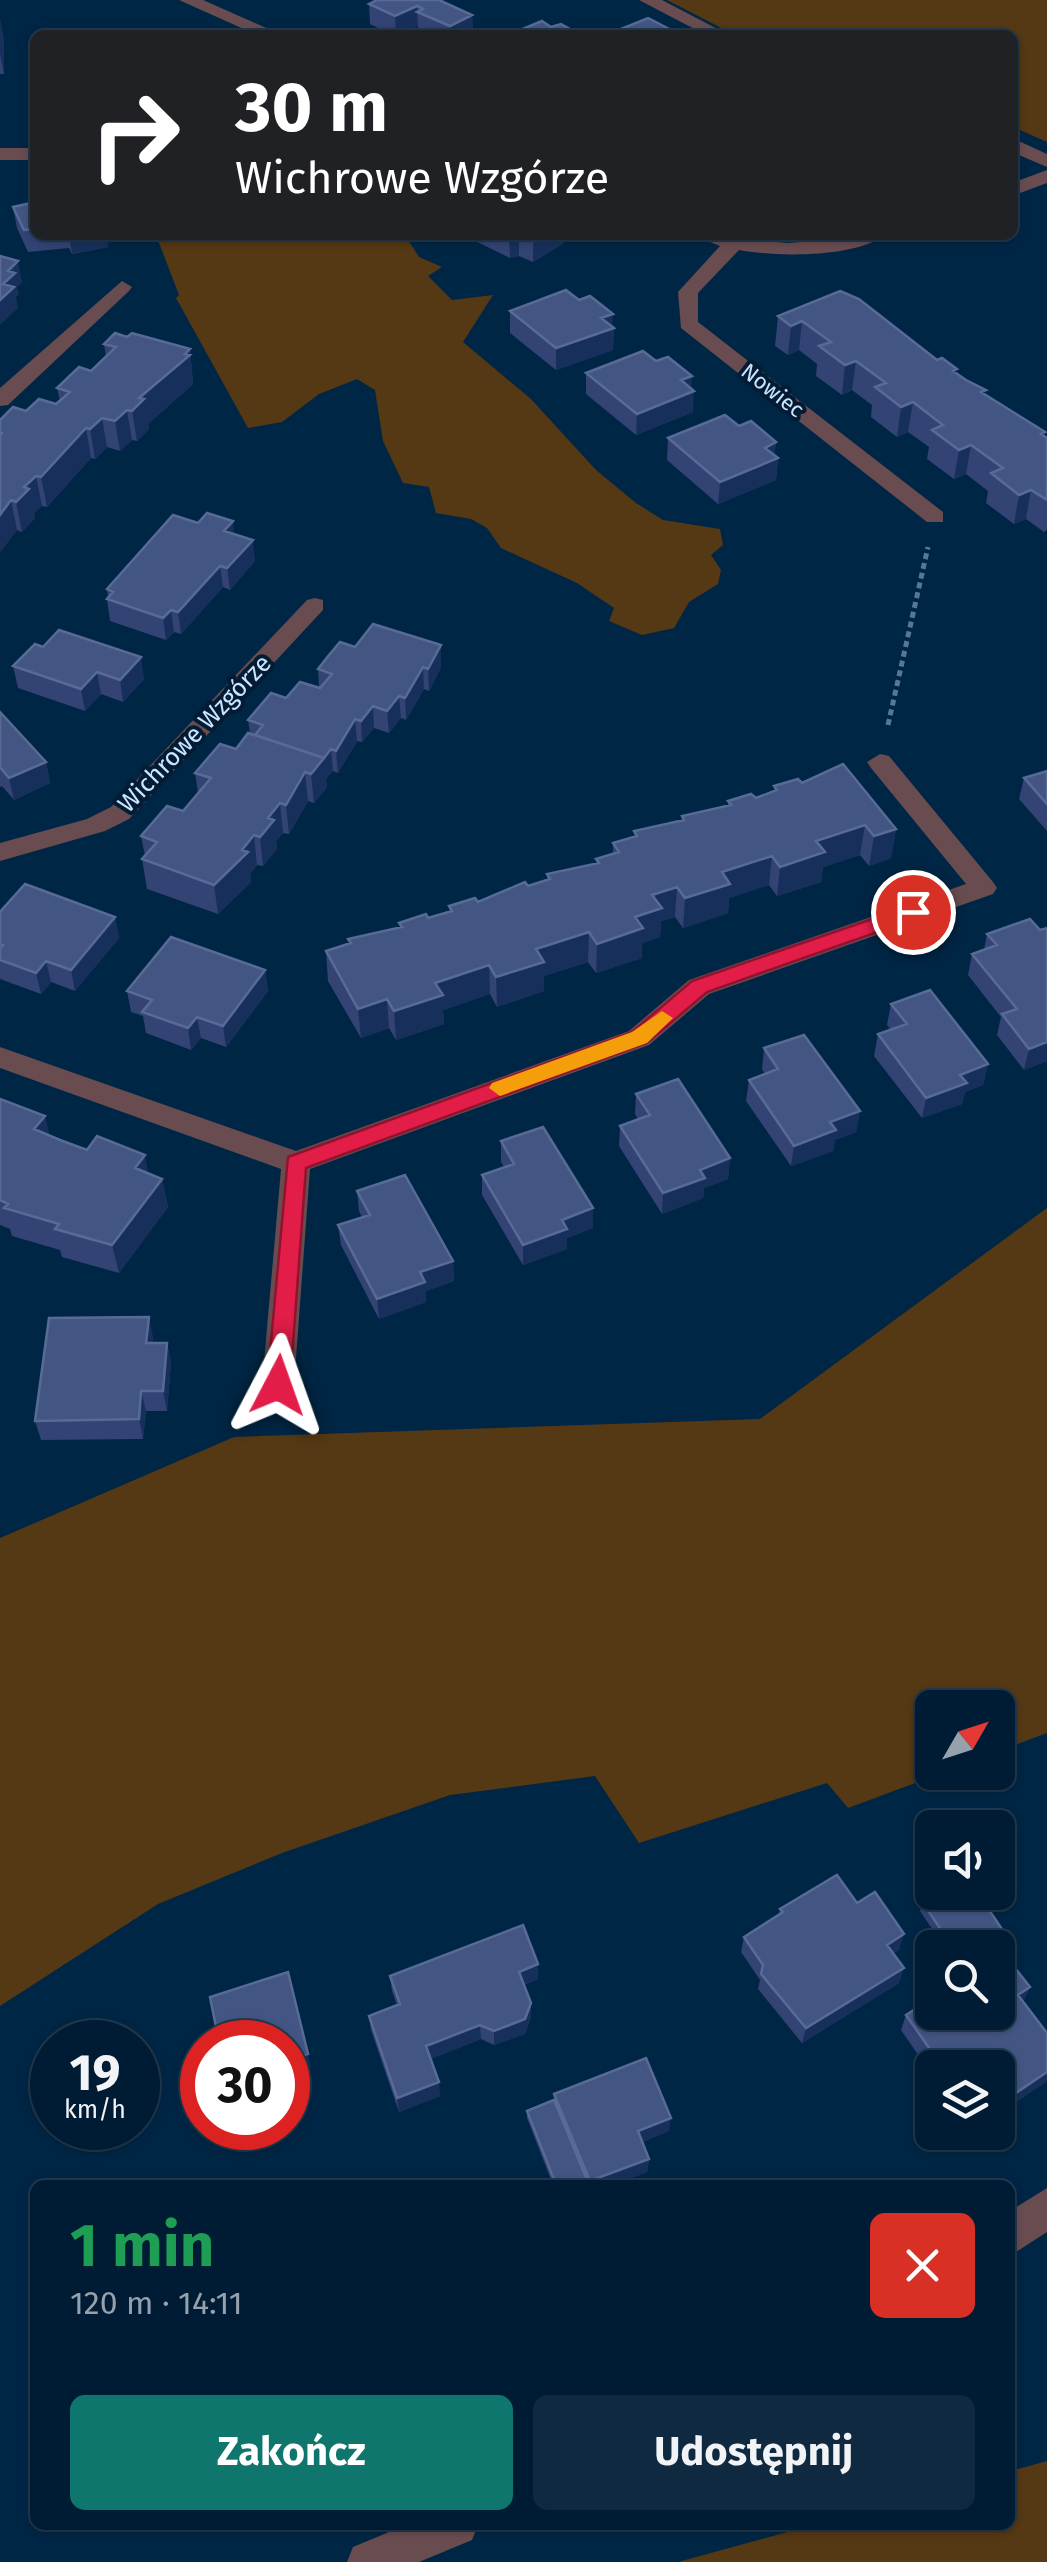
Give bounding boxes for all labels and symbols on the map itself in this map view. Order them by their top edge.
street label: Nowiec [736,357,810,423]
street label: Wichrowe Wzgórze [112,648,278,819]
pin [871,870,956,955]
position arrow [226,1333,330,1437]
north arrow [915,1690,1015,1790]
speed limit sign: 30 [180,2020,310,2150]

